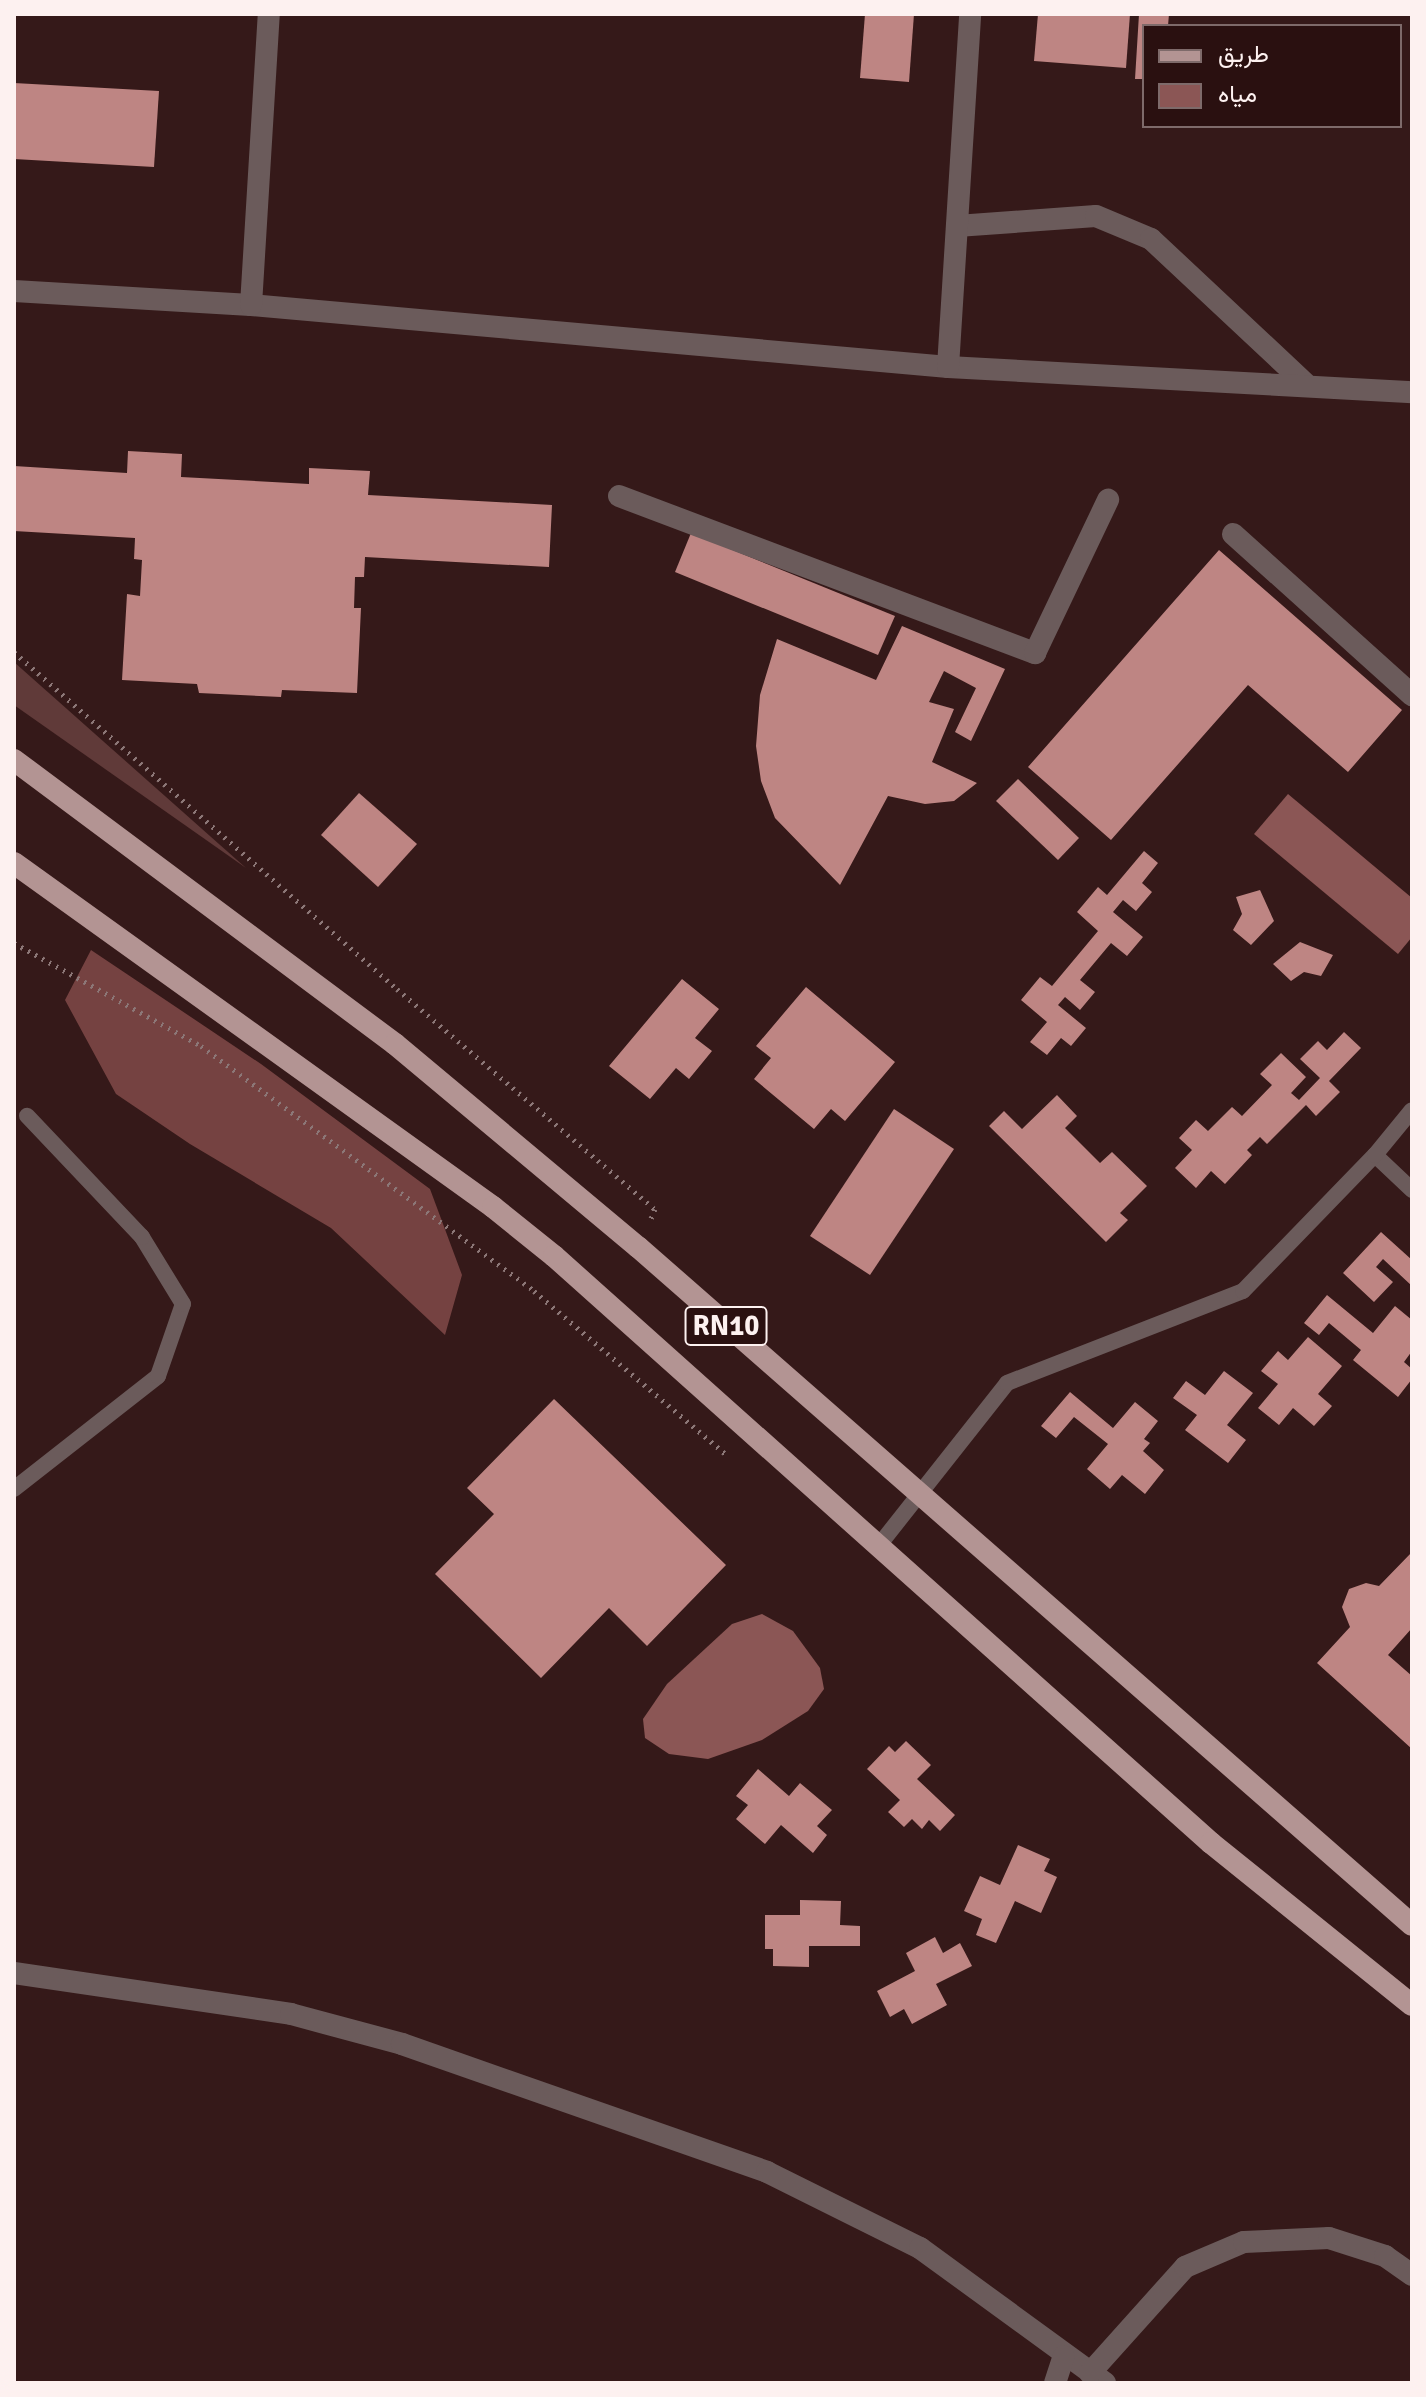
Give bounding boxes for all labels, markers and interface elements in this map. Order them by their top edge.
legend [1142,24,1402,128]
text: طريق [1218,39,1269,69]
text: مياه [1218,79,1257,109]
road number: RN10 [684,1302,768,1350]

